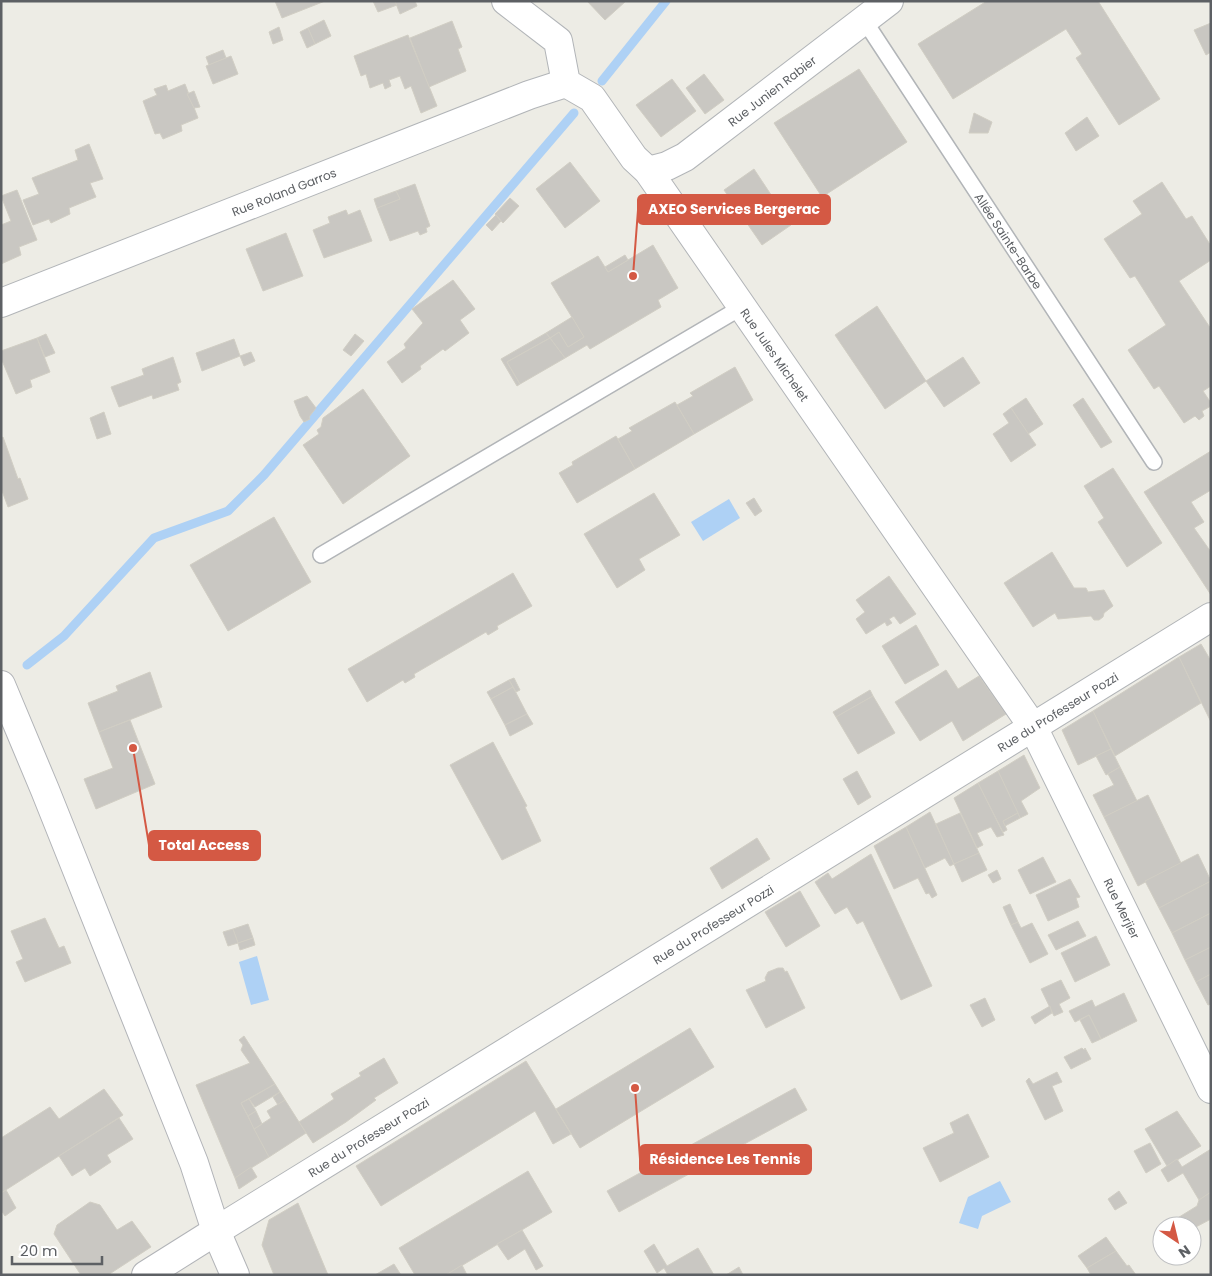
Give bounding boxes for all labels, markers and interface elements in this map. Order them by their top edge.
street label: Rue Junien Rabier [724,51,820,130]
street label: Rue Roland Garros [229,163,339,220]
street label: Allée Sainte-Barbe [971,189,1047,292]
callout: AXEO Services Bergerac [638,195,830,224]
text: AXEO Services Bergerac [648,199,820,219]
street label: Rue Jules Michelet [737,304,813,405]
street label: Rue du Professeur Pozzi [994,668,1121,755]
callout: Total Access [149,831,260,860]
text: Total Access [159,835,250,855]
street label: Rue Merjier [1100,875,1145,942]
street label: Rue du Professeur Pozzi [649,881,777,968]
street label: Rue du Professeur Pozzi [305,1093,432,1181]
callout: Résidence Les Tennis [640,1145,811,1174]
text: Résidence Les Tennis [649,1149,801,1169]
north arrow [1152,1216,1202,1266]
scale bar [12,1234,102,1266]
text: 20 m [20,1240,58,1261]
text: N [1174,1240,1195,1263]

